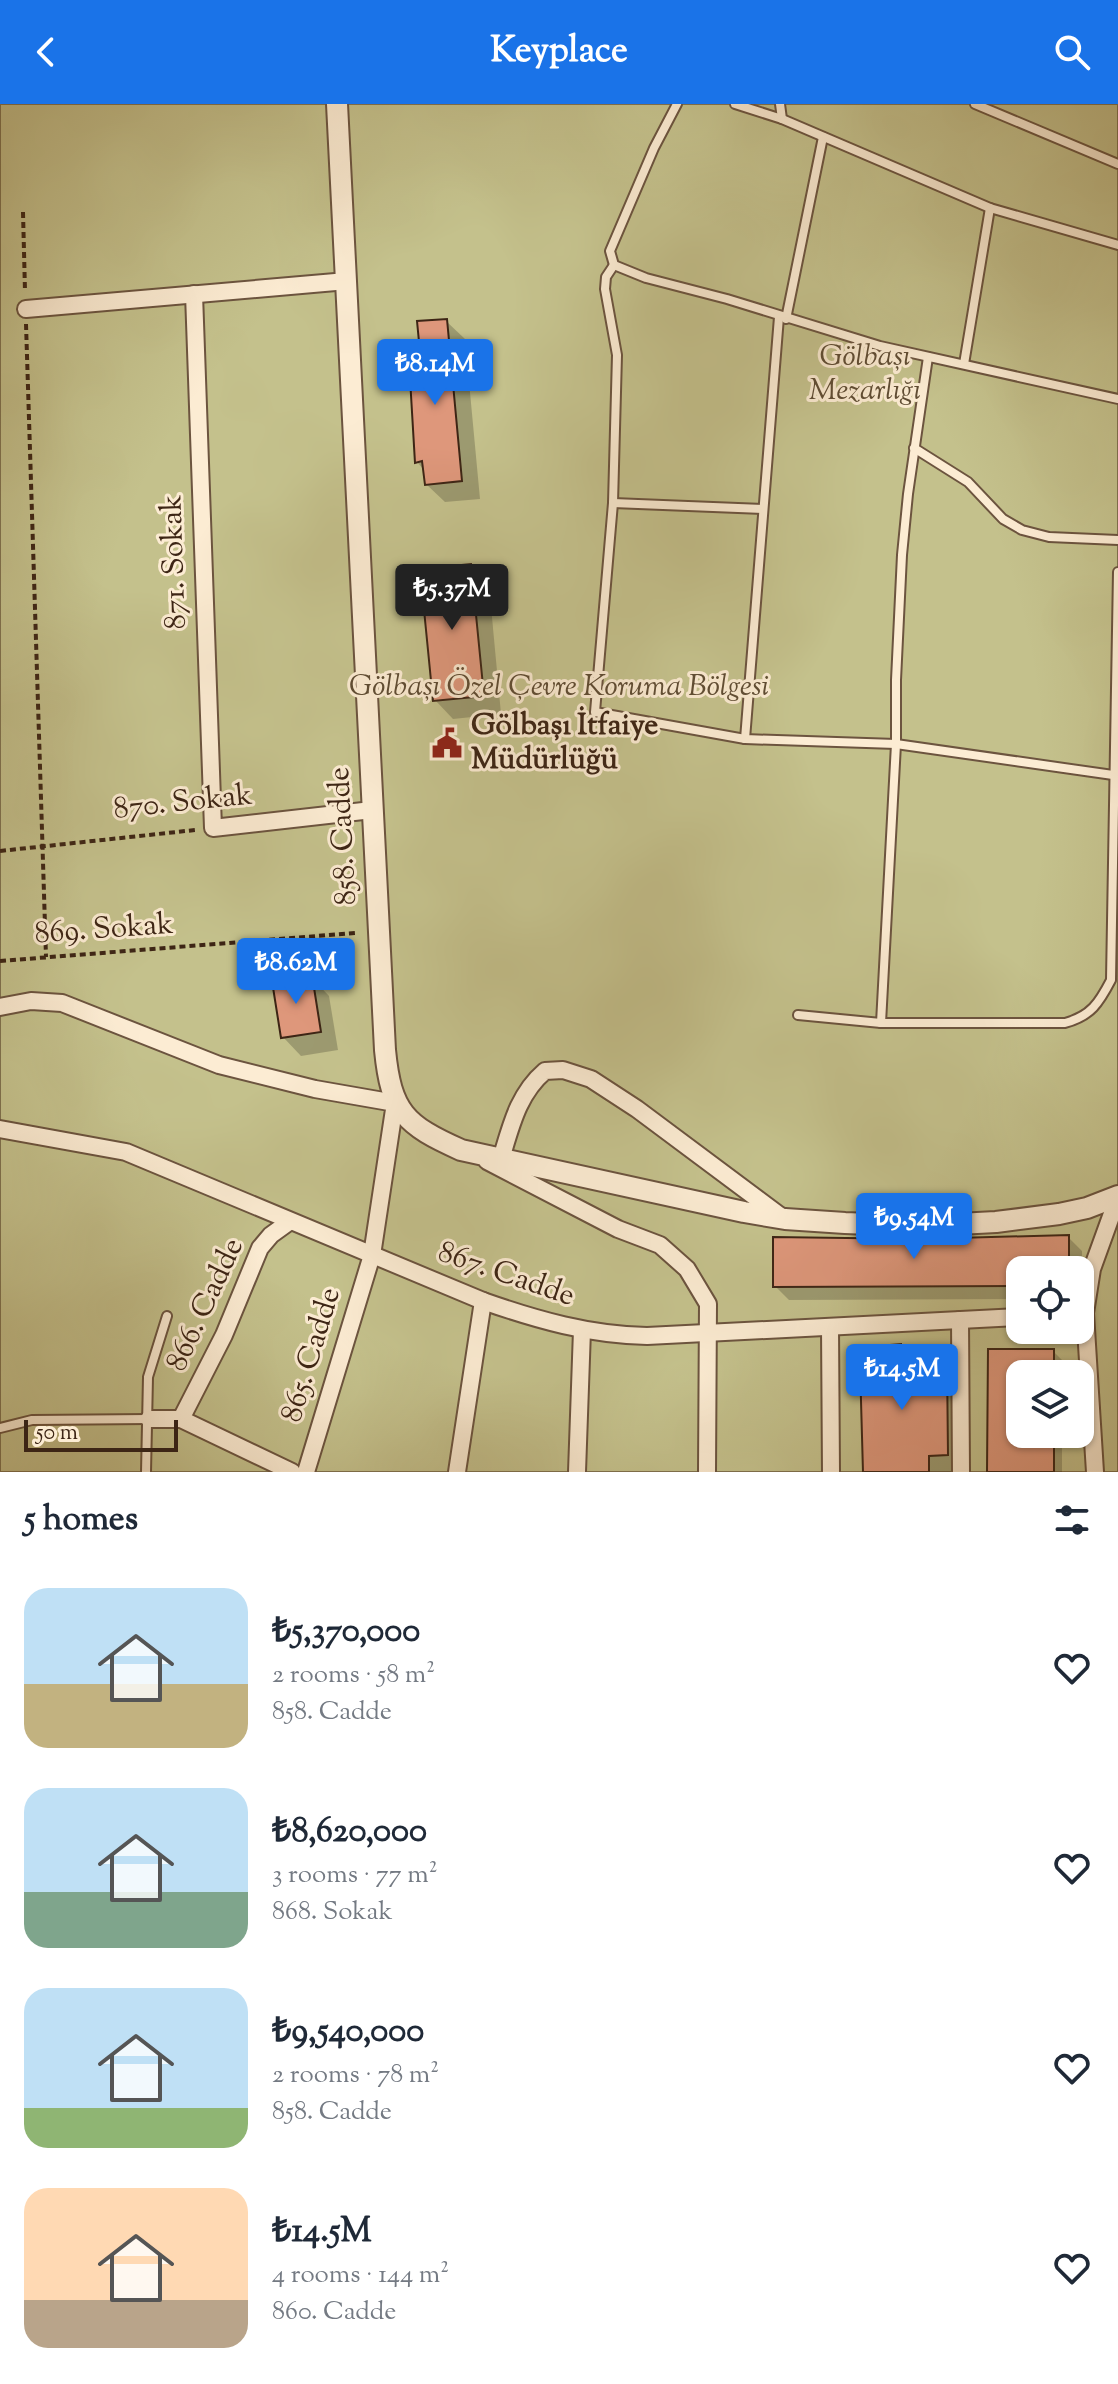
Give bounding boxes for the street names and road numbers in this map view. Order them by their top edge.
street label: 871. Sokak [151,494,199,630]
street label: 858. Cadde [319,766,369,906]
street label: 870. Sokak [112,774,254,832]
street label: 869. Sokak [33,904,175,956]
street label: 866. Cadde [156,1231,256,1379]
street label: 867. Cadde [432,1232,580,1318]
street label: 865. Cadde [271,1282,353,1428]

